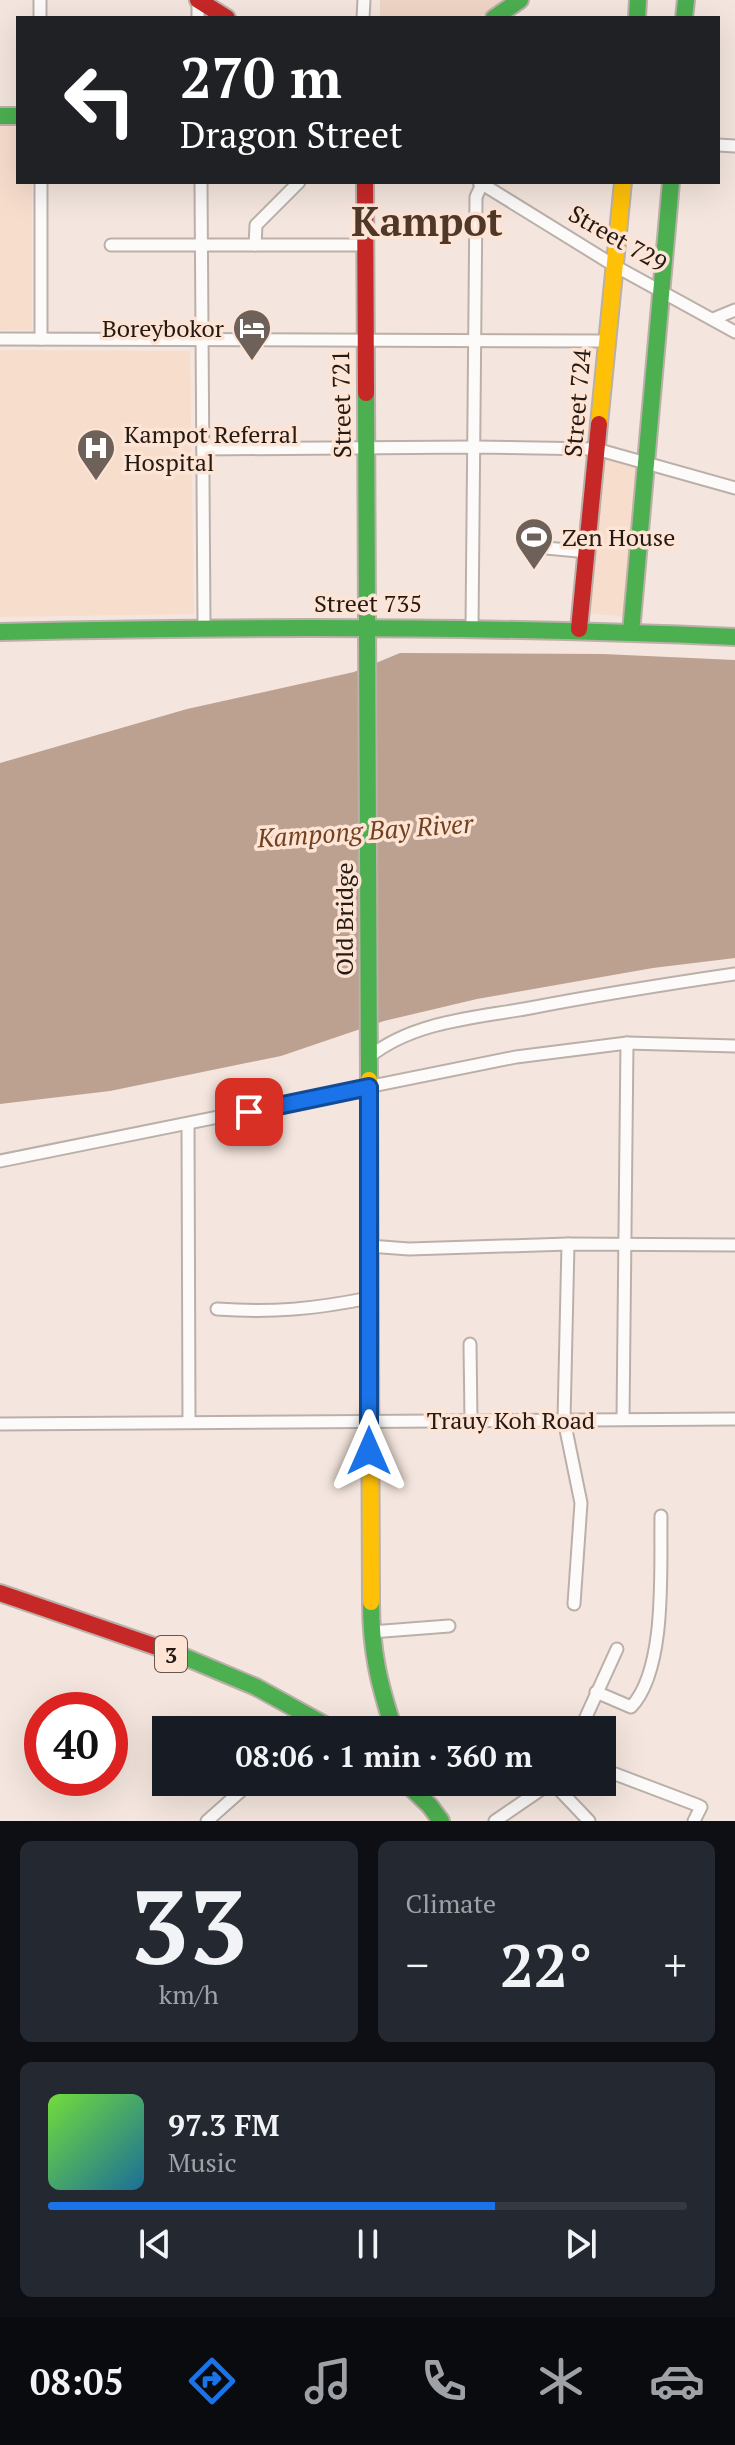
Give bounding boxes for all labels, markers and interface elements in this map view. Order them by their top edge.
text: 270 m [180,40,342,114]
icon: left [48,48,152,152]
text: Dragon Street [180,111,403,158]
district label: Kampot [351,194,503,247]
street label: Street 729 [563,197,673,279]
hotel icon: Boreybokor [231,307,273,362]
place label: Boreybokor [102,312,225,344]
street label: Street 724 [556,347,598,458]
street label: Street 721 [324,350,358,458]
place label: Kampot Referral Hospital [124,418,298,478]
hospital icon: Kampot Referral Hospital [75,427,117,482]
sports icon: Zen House [513,516,555,571]
place label: Zen House [562,521,675,553]
street label: Street 735 [314,587,422,619]
water label: Kampong Bay River [255,805,475,855]
street label: Old Bridge [328,862,360,976]
pin [215,1078,283,1146]
icon: arrive [227,1090,271,1134]
street label: Trauy Koh Road [427,1404,595,1436]
position arrow [327,1409,411,1493]
road number: 3 [155,1636,187,1672]
speed limit sign: 40 [24,1692,128,1796]
text: 08:06 · 1 min · 360 m [236,1736,532,1776]
text: 33 [130,1856,248,1994]
text: Climate [406,1886,496,1920]
text: 22° [500,1925,593,2004]
text: − [406,1935,429,1994]
text: + [664,1935,687,1994]
text: km/h [159,1977,219,2011]
text: 97.3 FM [168,2105,279,2145]
text: Music [168,2145,237,2179]
icon: previous [133,2222,177,2266]
icon: pause [346,2222,390,2266]
icon: next [559,2222,603,2266]
icon: directions [184,2353,240,2409]
icon: music [300,2353,356,2409]
icon: phone [416,2353,472,2409]
icon: climate [533,2353,589,2409]
icon: car [649,2353,705,2409]
text: 08:05 [30,2358,124,2405]

